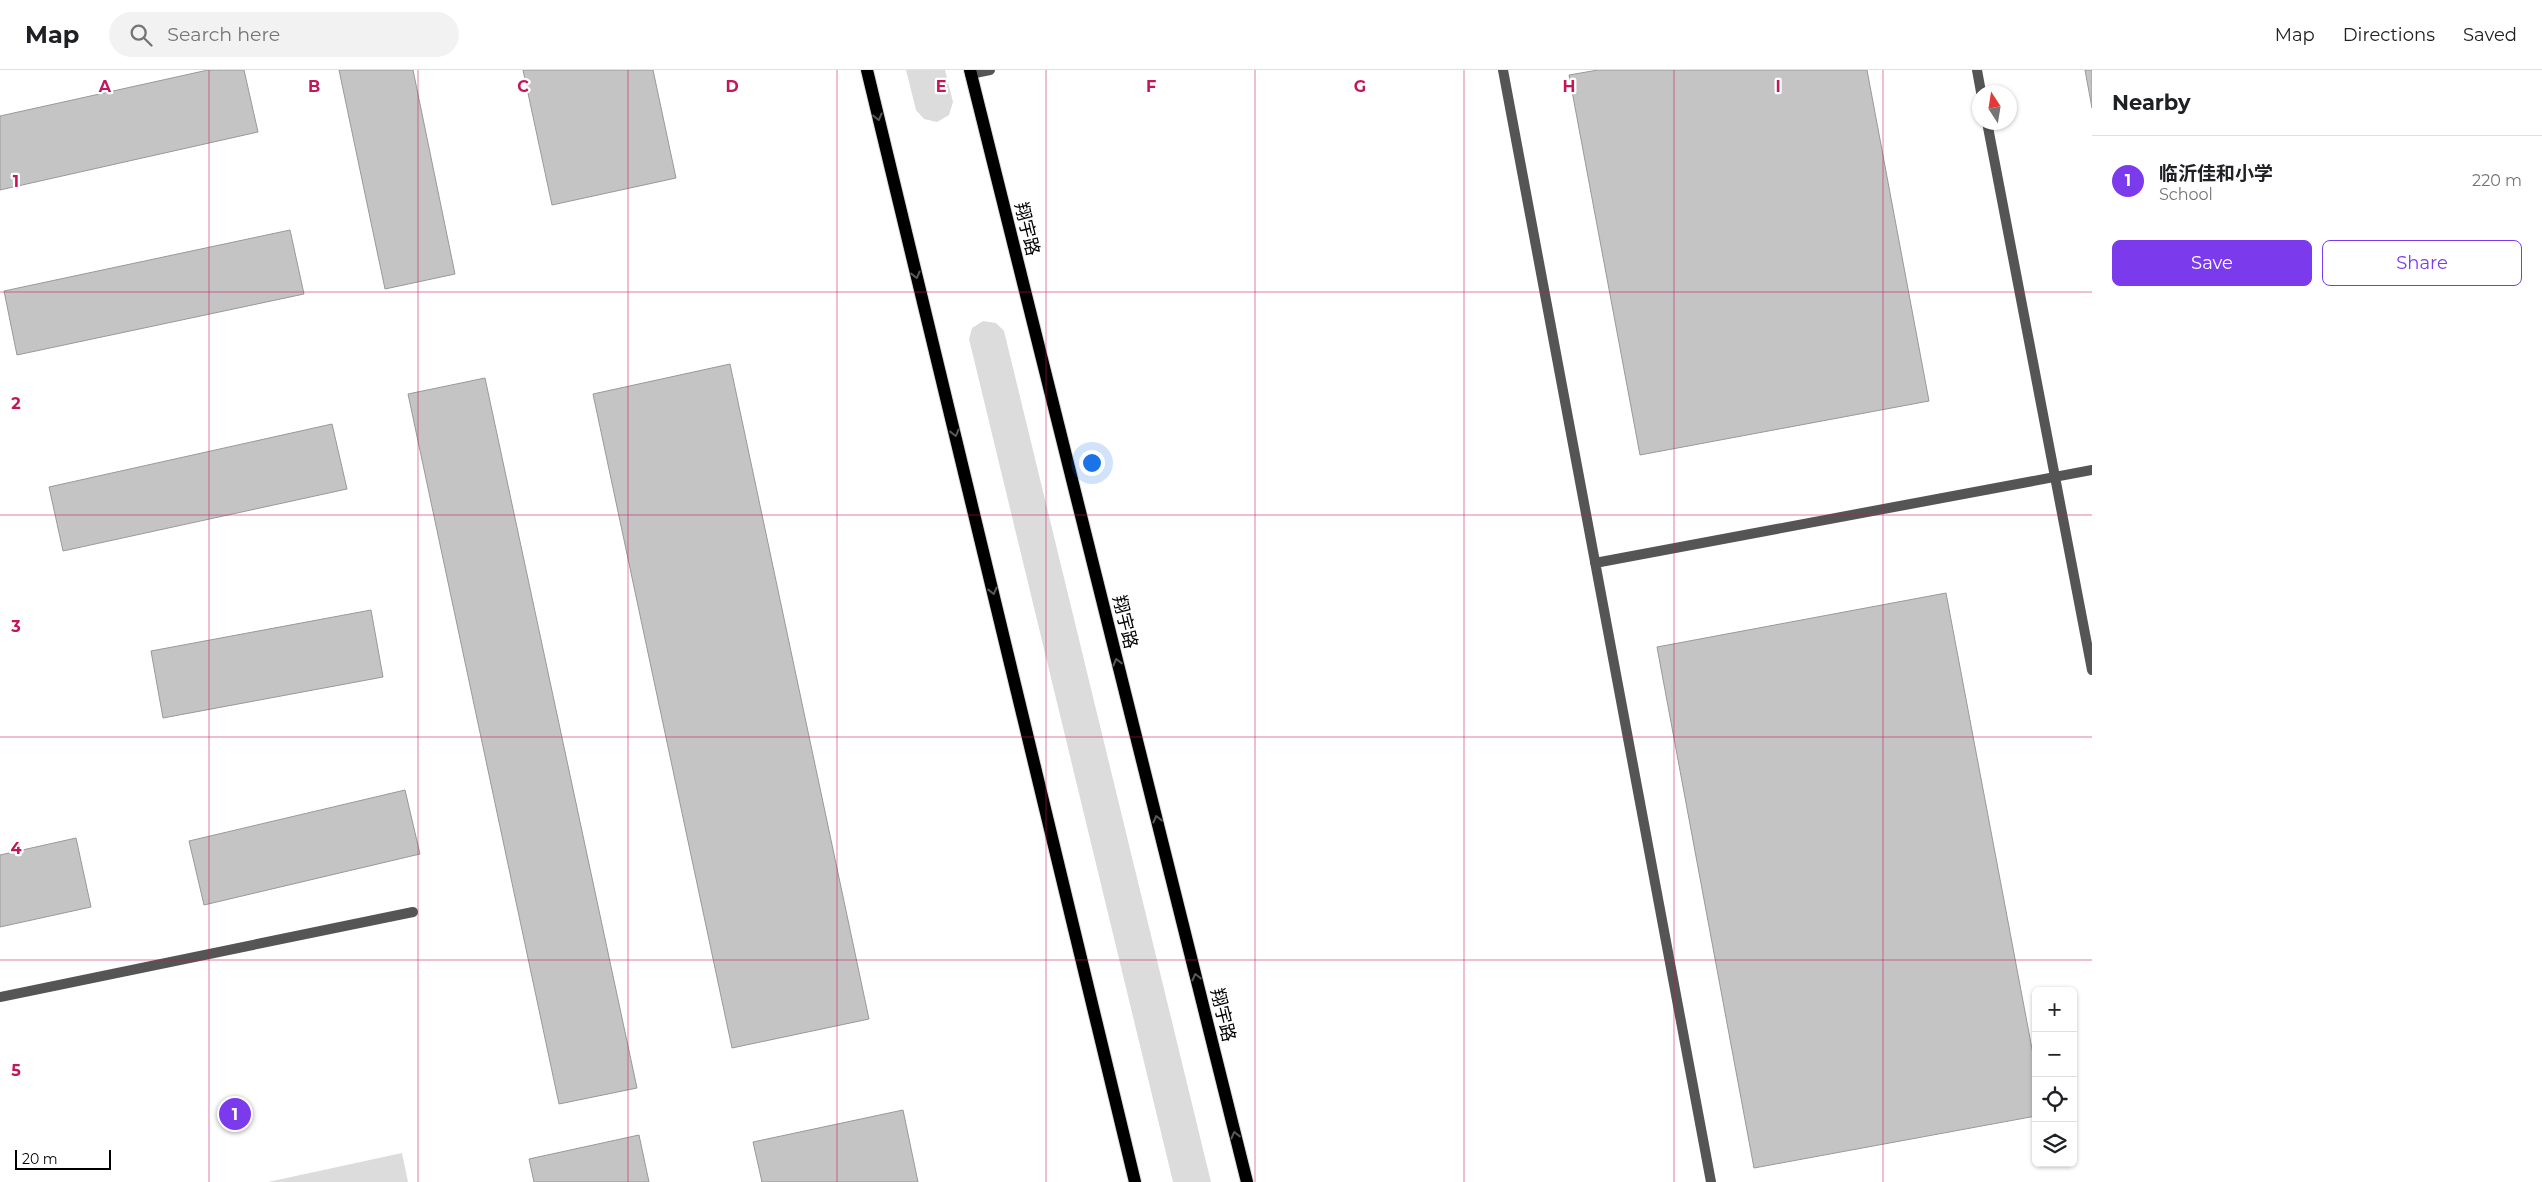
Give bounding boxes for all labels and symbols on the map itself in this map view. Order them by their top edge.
text: A [98,77,112,96]
text: B [308,77,320,96]
text: C [517,77,529,96]
text: D [725,77,739,96]
text: E [936,77,946,96]
text: F [1146,77,1156,96]
text: G [1354,77,1366,96]
text: H [1563,77,1575,96]
text: I [1775,77,1781,96]
north arrow [1972,85,2017,130]
one-way arrow [872,113,883,122]
text: 1 [13,172,19,191]
street label: 翔宇路 [1010,200,1044,258]
one-way arrow [910,271,921,280]
text: 2 [11,394,21,413]
one-way arrow [949,429,959,437]
your location [1079,450,1105,476]
one-way arrow [987,587,998,596]
street label: 翔宇路 [1108,593,1142,651]
text: 3 [10,617,21,636]
one-way arrow [1112,657,1123,666]
one-way arrow [1152,816,1162,824]
text: 4 [10,839,22,858]
one-way arrow [1191,973,1202,982]
street label: 翔宇路 [1206,986,1240,1044]
text: 5 [11,1061,21,1080]
pin: 1 [219,1095,251,1133]
one-way arrow [1230,1130,1241,1139]
scale bar [15,1147,111,1170]

